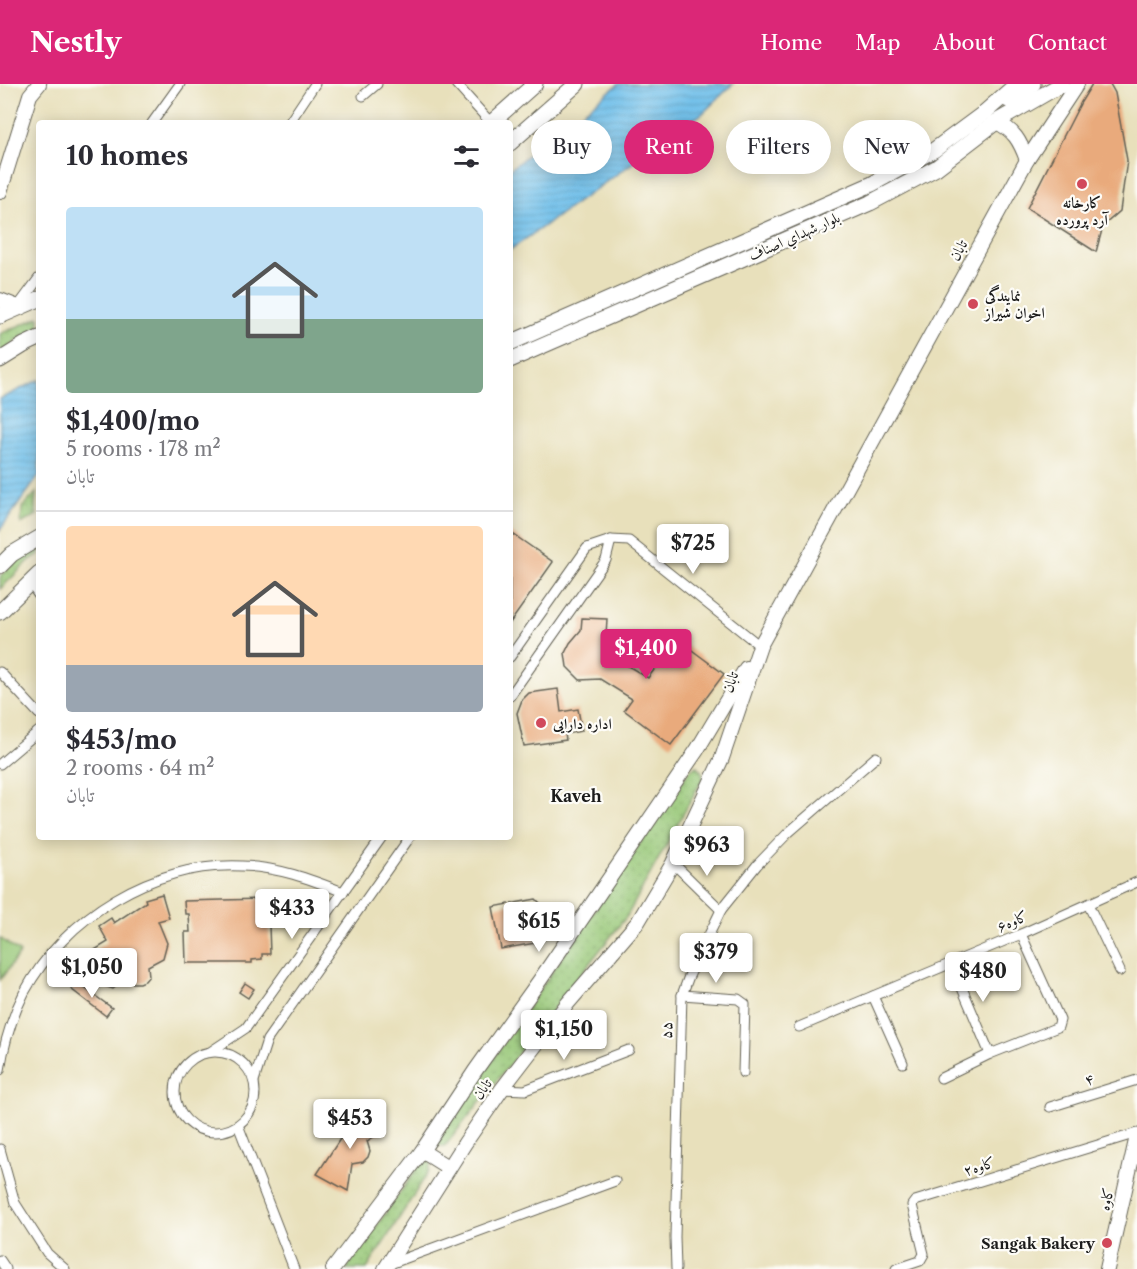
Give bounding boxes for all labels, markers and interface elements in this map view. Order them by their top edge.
text: Nestly [30,25,121,59]
text: Home [761,30,822,55]
text: Map [855,30,900,55]
text: About [933,30,995,55]
text: Contact [1028,30,1107,55]
chip: Buy [531,120,612,174]
chip: Rent [624,120,714,174]
chip: Filters [726,120,831,174]
chip: New [843,120,931,174]
text: 10 homes [66,140,188,172]
icon: filters [450,140,483,173]
marker: کارخانه آرد پرورده [1075,177,1089,191]
place label: کارخانه آرد پرورده [1056,193,1109,230]
street label: بلوار شهداي اصناف [745,207,844,267]
street label: تابان [945,236,972,264]
icon: home [221,246,329,354]
place label: نمایندگی اخوان شیراز [983,284,1045,322]
marker: نمایندگی اخوان شیراز [966,297,980,311]
text: $1,400/mo [66,405,200,437]
text: 5 rooms · 178 m² [66,437,221,461]
text: تابان [66,464,94,488]
pin: $725 [657,524,729,575]
text: $725 [671,531,715,555]
icon: home [221,565,329,673]
pin: $1,400 [597,629,695,680]
text: $1,400 [615,636,678,660]
street label: تابان [718,669,742,695]
place label: اداره دارایی [552,714,612,734]
marker: اداره دارایی [534,716,548,730]
text: $453/mo [66,724,177,756]
text: 2 rooms · 64 m² [66,756,215,780]
text: تابان [66,783,94,807]
district label: Kaveh [550,786,602,806]
pin: $963 [671,826,743,877]
text: $963 [684,833,730,857]
pin: $433 [256,889,328,940]
text: $433 [269,896,315,920]
pin: $615 [503,902,575,953]
street label: کاوه۶ [994,906,1030,936]
text: $615 [517,909,561,933]
pin: $379 [680,933,752,984]
text: $379 [694,940,738,964]
pin: $1,050 [43,948,141,999]
pin: $480 [947,952,1019,1003]
text: $1,050 [61,955,123,979]
text: $480 [959,959,1007,983]
pin: $1,150 [515,1010,613,1061]
text: $1,150 [535,1017,593,1041]
street label: ۵۵ [656,1021,676,1039]
street label: ۴ [1082,1069,1096,1089]
street label: تابان [468,1075,496,1103]
pin: $453 [314,1099,386,1150]
text: $453 [327,1106,373,1130]
street label: کاوه۲ [961,1152,997,1180]
street label: کاوه [1094,1186,1118,1212]
place label: Sangak Bakery [981,1234,1096,1253]
marker: Sangak Bakery [1100,1236,1114,1250]

